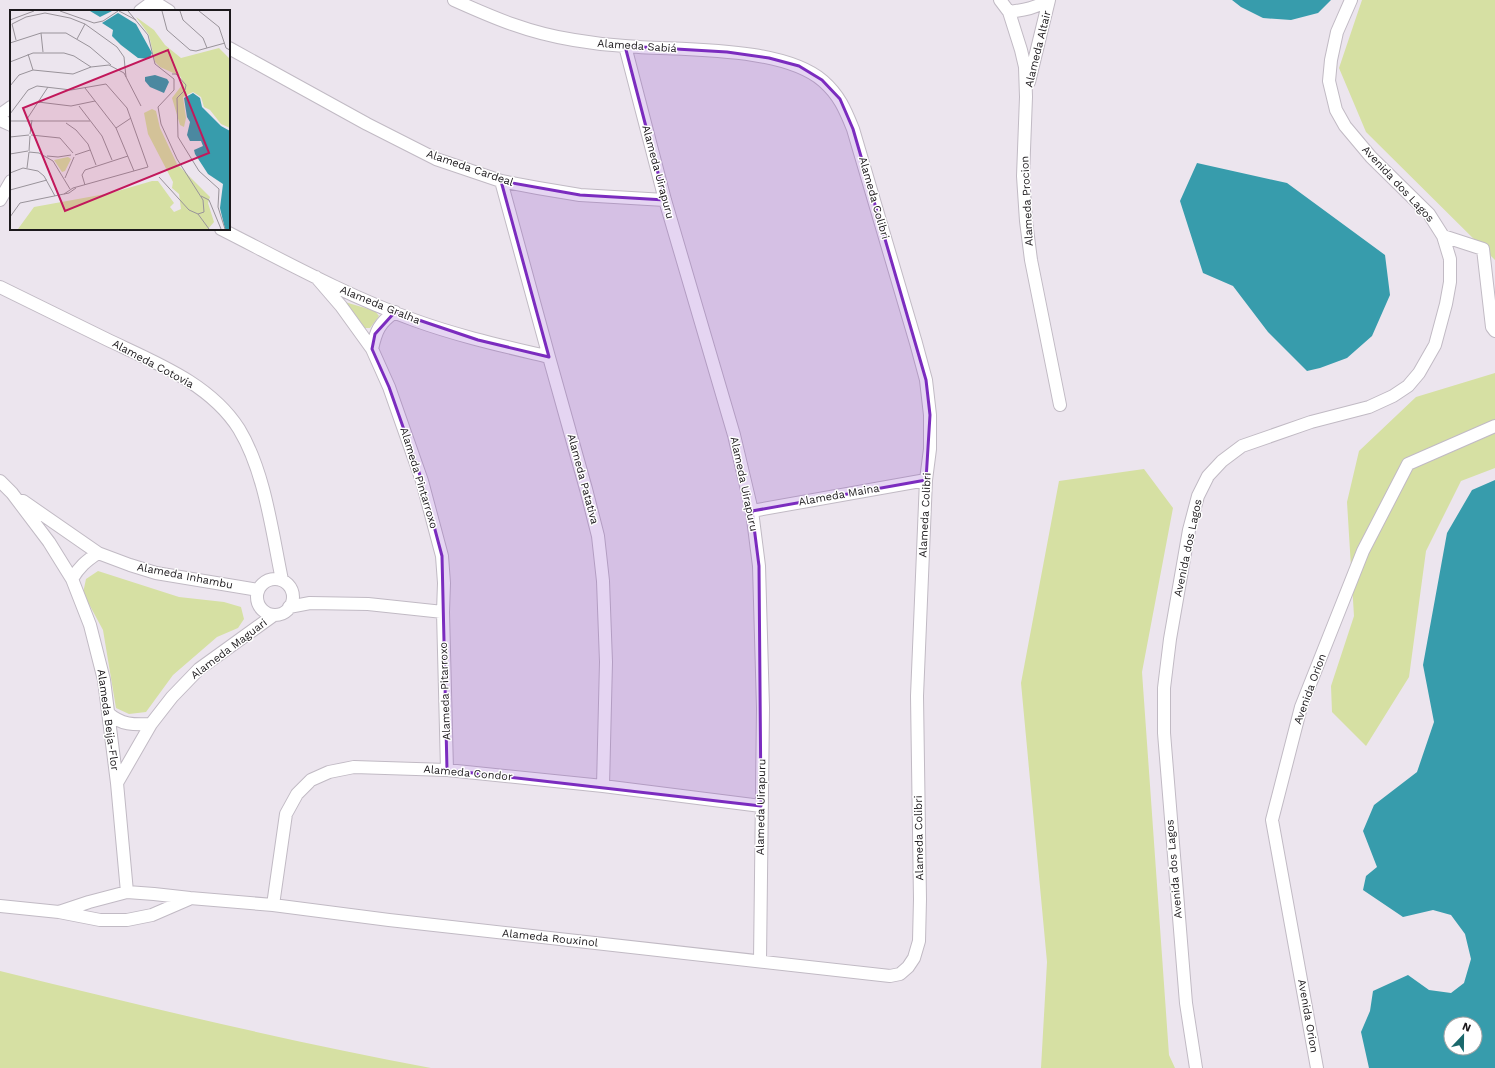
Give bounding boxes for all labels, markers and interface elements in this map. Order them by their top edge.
street label: Alameda Altair [1022,9,1054,89]
inset map [10,10,230,230]
street label: Alameda Sabiá [597,37,677,55]
street label: Alameda Uirapuru [639,124,677,220]
street label: Avenida dos Lagos [1359,143,1437,225]
street label: Alameda Cardeal [425,147,516,189]
street label: Alameda Colibri [856,155,892,241]
street label: Alameda Procion [1018,156,1036,246]
street label: Alameda Gralha [338,283,422,327]
street label: Alameda Cotovia [110,337,196,391]
street label: Alameda Pintarroxo [397,426,441,530]
street label: Alameda Patativa [565,432,601,526]
street label: Alameda Uirapuru [728,435,760,533]
street label: Alameda Colibri [916,472,934,558]
street label: Alameda Maina [798,481,880,509]
street label: Avenida dos Lagos [1171,498,1205,598]
street label: Alameda Inhambu [136,560,234,592]
street label: Alameda Maguari [188,616,270,682]
street label: Alameda Pitarroxo [437,642,453,740]
street label: Avenida Orion [1291,652,1329,726]
street label: Alameda Beija-Flor [94,668,122,772]
street label: Alameda Uirapuru [754,759,768,855]
street label: Alameda Condor [423,763,514,783]
street label: Alameda Colibri [912,795,926,881]
street label: Avenida dos Lagos [1163,819,1185,919]
street label: Alameda Rouxinol [501,926,599,950]
street label: Avenida Orion [1295,978,1321,1054]
north arrow [1443,1016,1483,1056]
text: N [1460,1020,1473,1035]

